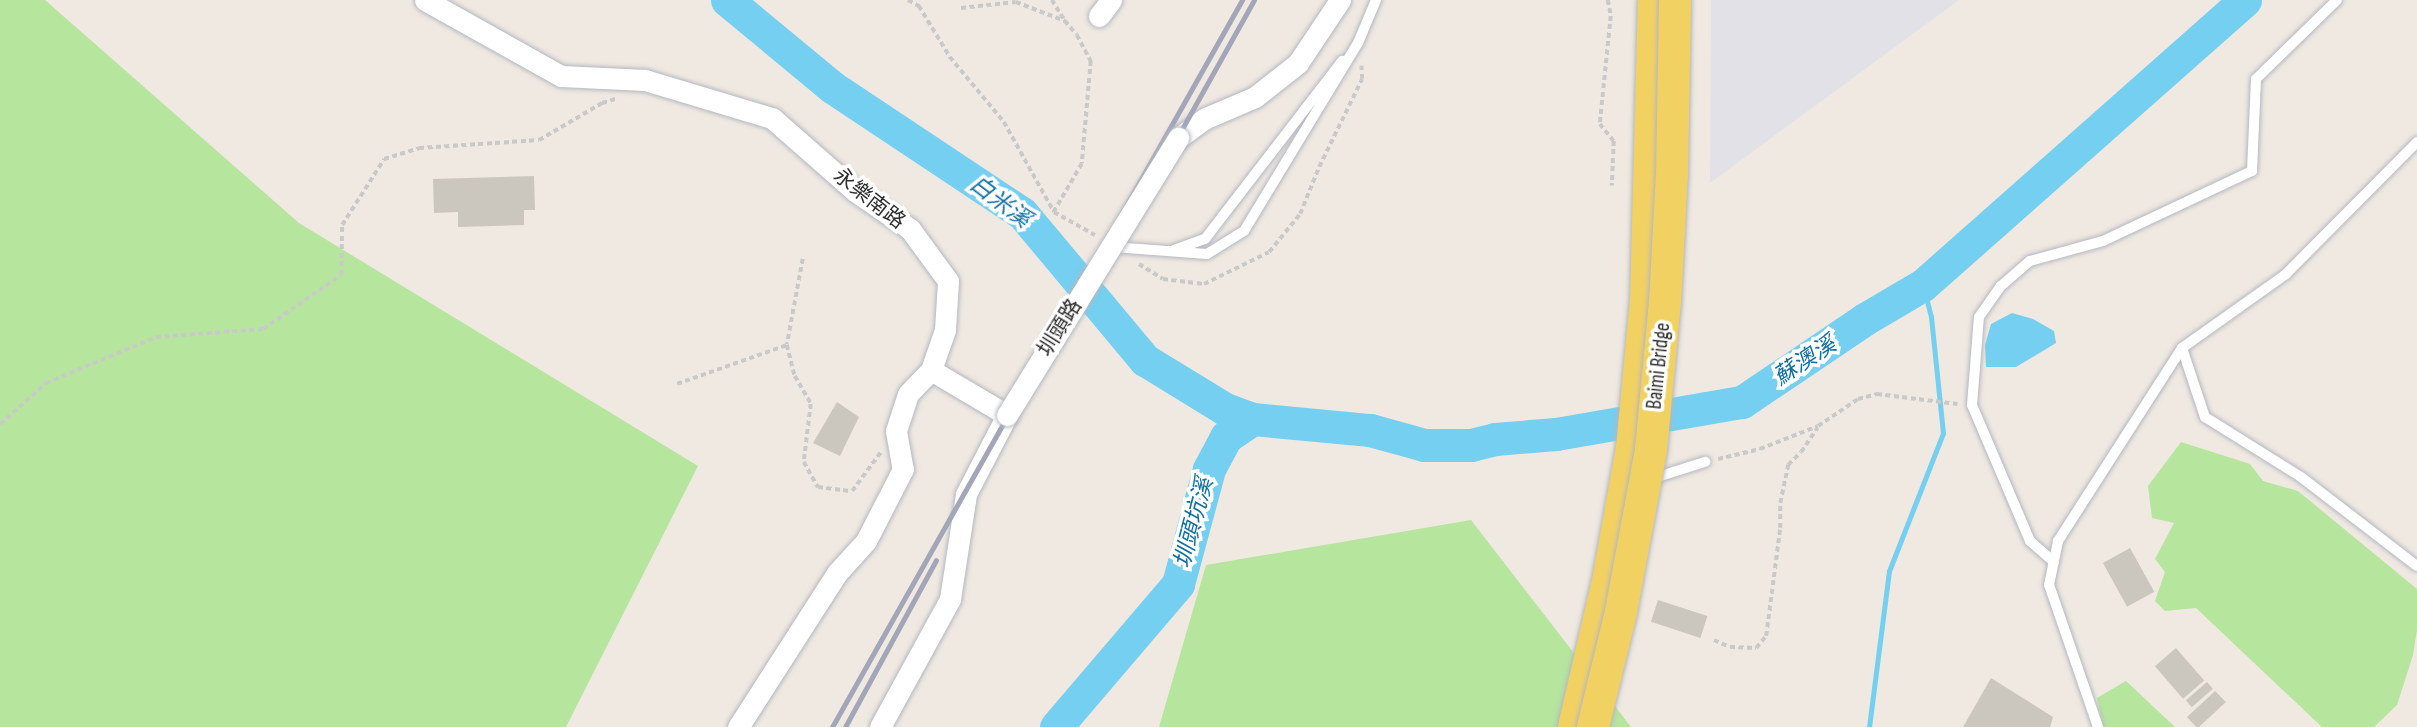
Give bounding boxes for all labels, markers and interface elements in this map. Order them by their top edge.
street label: 永樂南路 [828,163,910,235]
water label: 白米溪 [964,170,1036,234]
street label: 圳頭路 [1033,295,1087,361]
street label: Baimi Bridge [1642,321,1676,411]
water label: 蘇澳溪 [1769,331,1841,391]
water label: 圳頭坑溪 [1169,475,1219,571]

